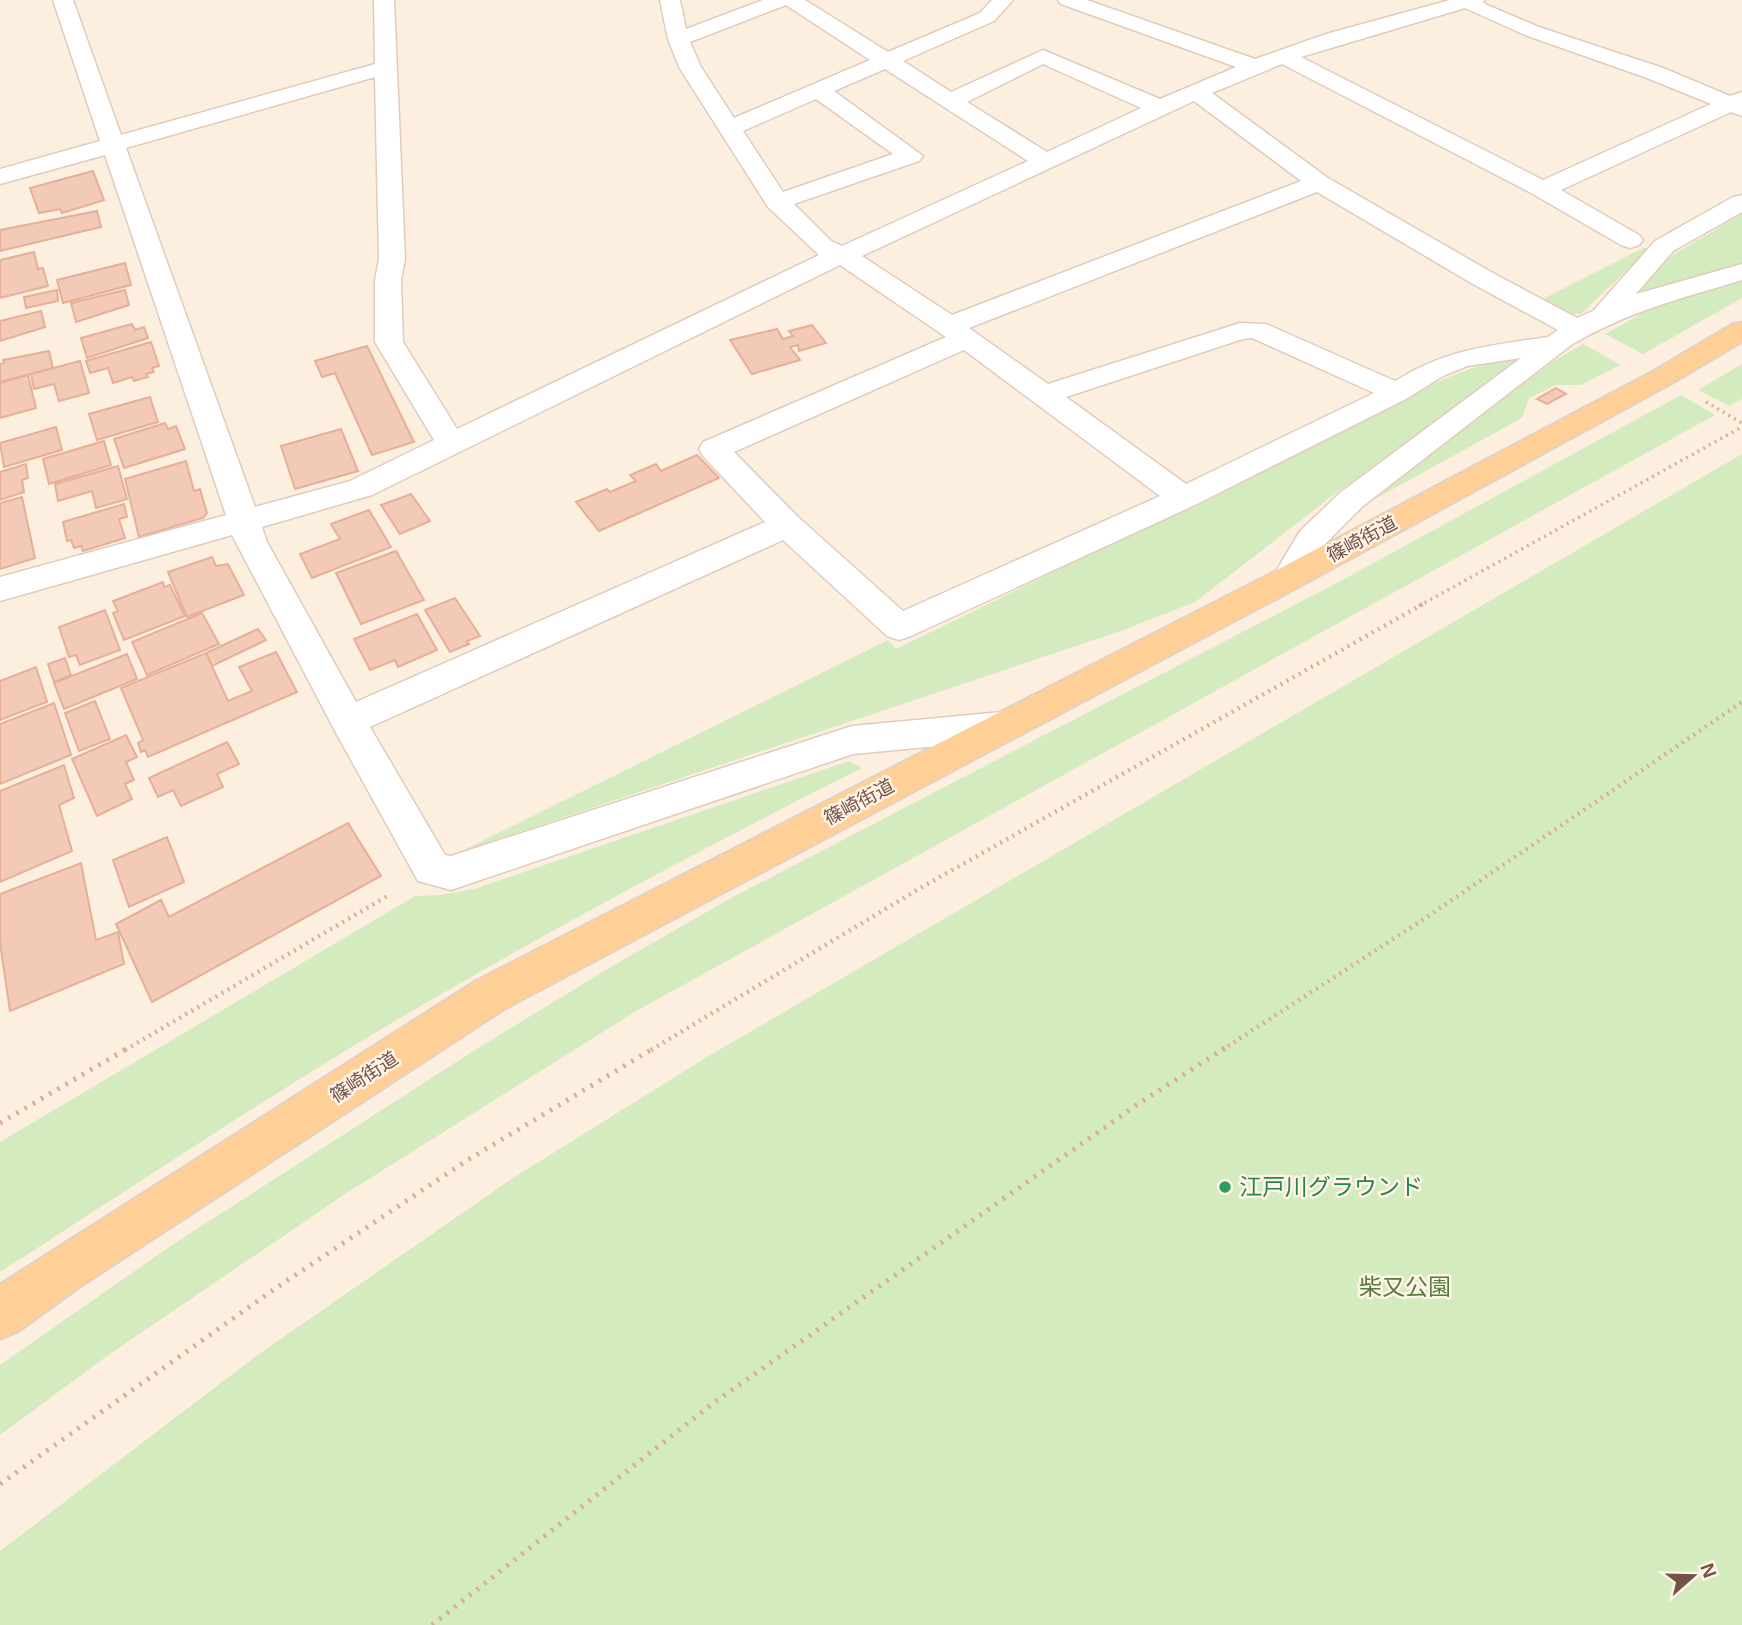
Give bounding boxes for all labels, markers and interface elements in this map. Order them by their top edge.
street label: 篠崎街道 [1324,512,1400,566]
street label: 篠崎街道 [821,775,897,829]
street label: 篠崎街道 [326,1047,402,1107]
place label: 江戸川グラウンド [1239,1174,1423,1200]
marker: 江戸川グラウンド [1217,1179,1233,1195]
park label: 柴又公園 [1359,1274,1451,1300]
north arrow [1658,1541,1728,1611]
text: N [1696,1560,1721,1580]

